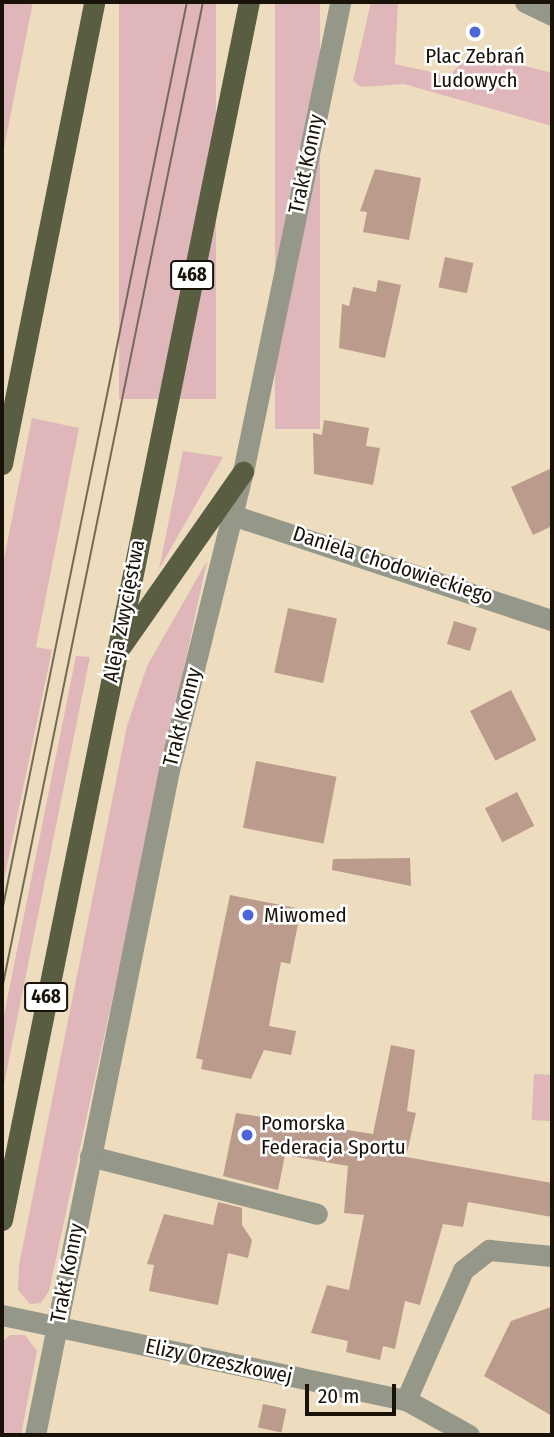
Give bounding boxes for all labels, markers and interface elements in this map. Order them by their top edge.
marker: Plac Zebrań Ludowych [467,24,483,40]
place label: Plac Zebrań Ludowych [425,43,525,93]
street label: Trakt Konny [283,112,329,216]
road number: 468 [169,260,215,290]
street label: Daniela Chodowieckiego [290,521,496,609]
street label: Aleja Zwycięstwa [98,538,150,684]
street label: Trakt Konny [158,665,206,769]
place label: Miwomed [264,902,347,928]
marker: Miwomed [238,905,258,925]
road number: 468 [23,981,69,1012]
place label: Pomorska Federacja Sportu [261,1110,406,1160]
marker: Pomorska Federacja Sportu [239,1127,255,1143]
street label: Trakt Konny [45,1221,89,1325]
street label: Elizy Orzeszkowej [143,1333,295,1389]
scale bar [309,1370,400,1414]
text: 20 m [318,1383,359,1409]

